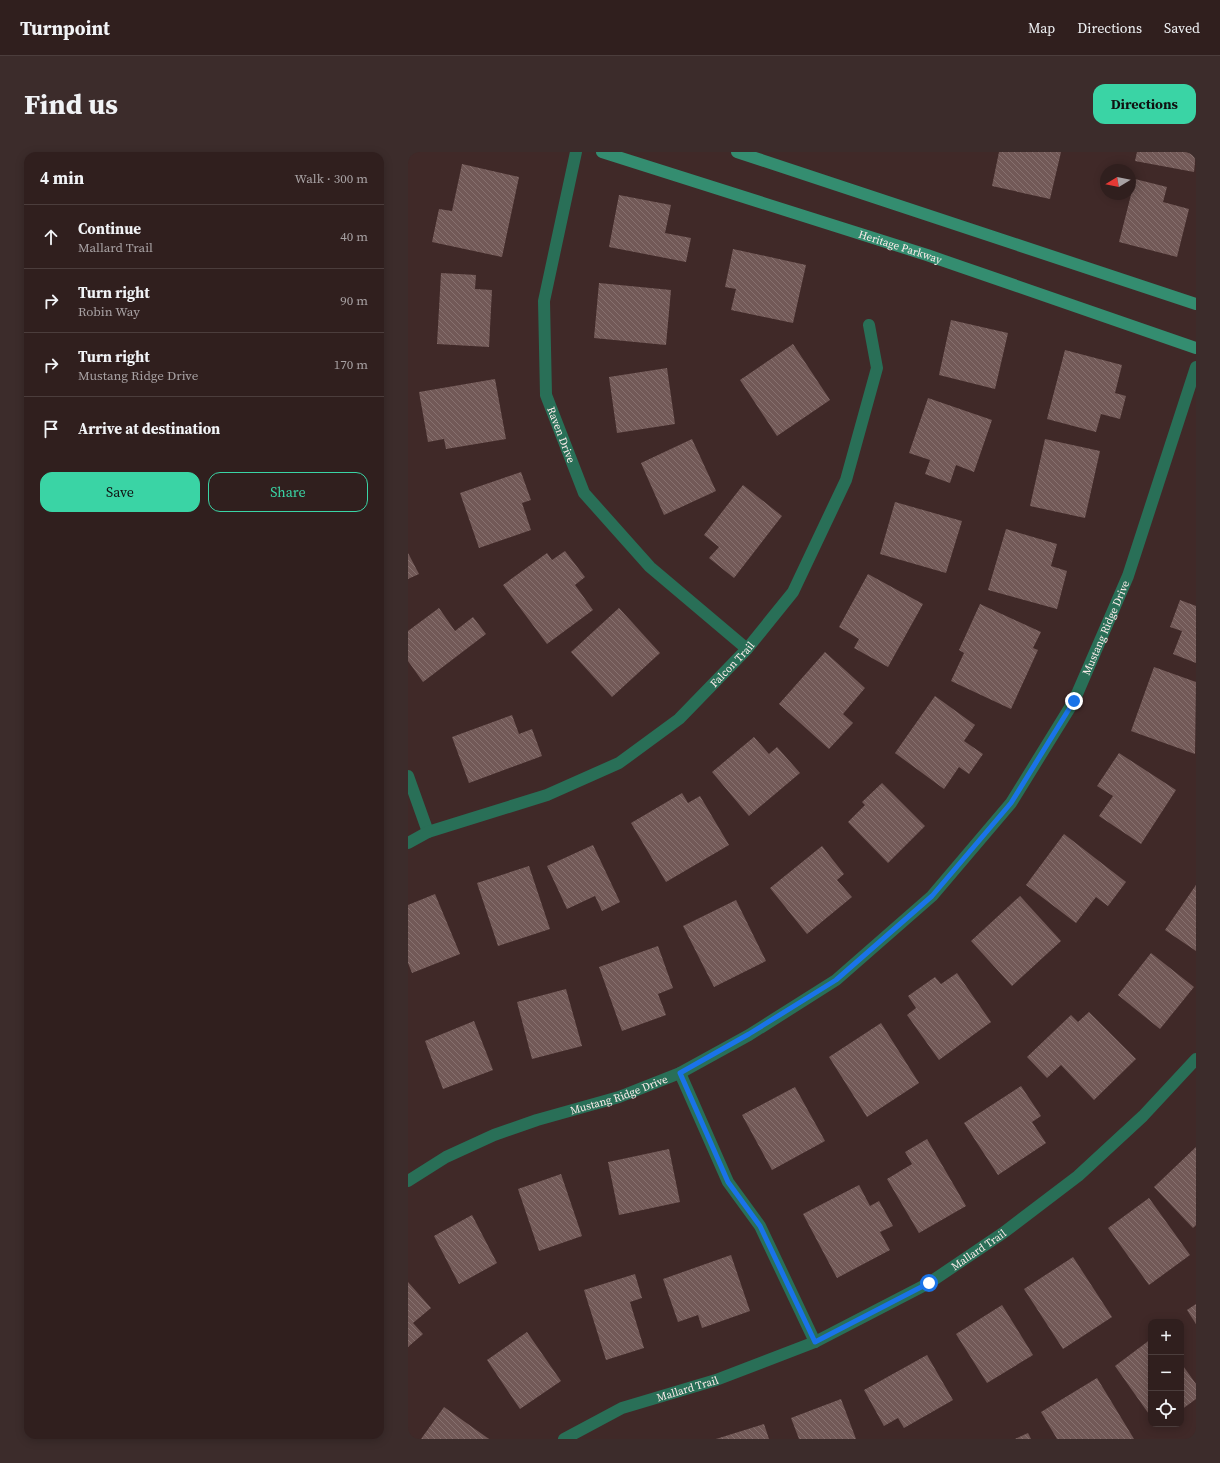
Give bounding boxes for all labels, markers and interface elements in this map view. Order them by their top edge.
text: Turnpoint [20,15,110,41]
text: Map [1028,18,1055,38]
text: Directions [1077,18,1142,38]
text: Saved [1164,18,1200,38]
button: Directions [1093,84,1196,124]
text: Find us [24,85,118,123]
north arrow [1100,164,1136,200]
text: 4 min [40,166,84,190]
text: Walk · 300 m [295,170,368,187]
text: Continue [78,218,141,239]
icon: ahead [40,226,62,248]
street label: Heritage Parkway [857,226,944,267]
text: 40 m [340,228,368,245]
text: Mallard Trail [78,239,153,256]
text: Turn right [78,282,150,303]
icon: right [40,290,62,312]
text: 90 m [340,292,368,309]
text: Robin Way [78,303,140,320]
text: Turn right [78,346,150,367]
icon: right [40,354,62,376]
text: 170 m [334,356,368,373]
text: Mustang Ridge Drive [78,367,198,384]
street label: Raven Drive [544,404,579,465]
icon: arrive [40,418,62,440]
text: Arrive at destination [78,418,220,439]
button: Save [40,472,200,512]
button: Share [208,472,368,512]
street label: Mustang Ridge Drive [1079,578,1133,677]
street label: Falcon Trail [707,638,758,690]
route end [1065,692,1083,710]
street label: Mustang Ridge Drive [568,1071,670,1118]
street label: Mallard Trail [948,1226,1009,1274]
route start [920,1274,938,1292]
map controls [1148,1319,1184,1427]
button: + [1148,1319,1184,1355]
button: − [1148,1355,1184,1391]
street label: Mallard Trail [655,1372,720,1405]
button: locate [1148,1391,1184,1427]

